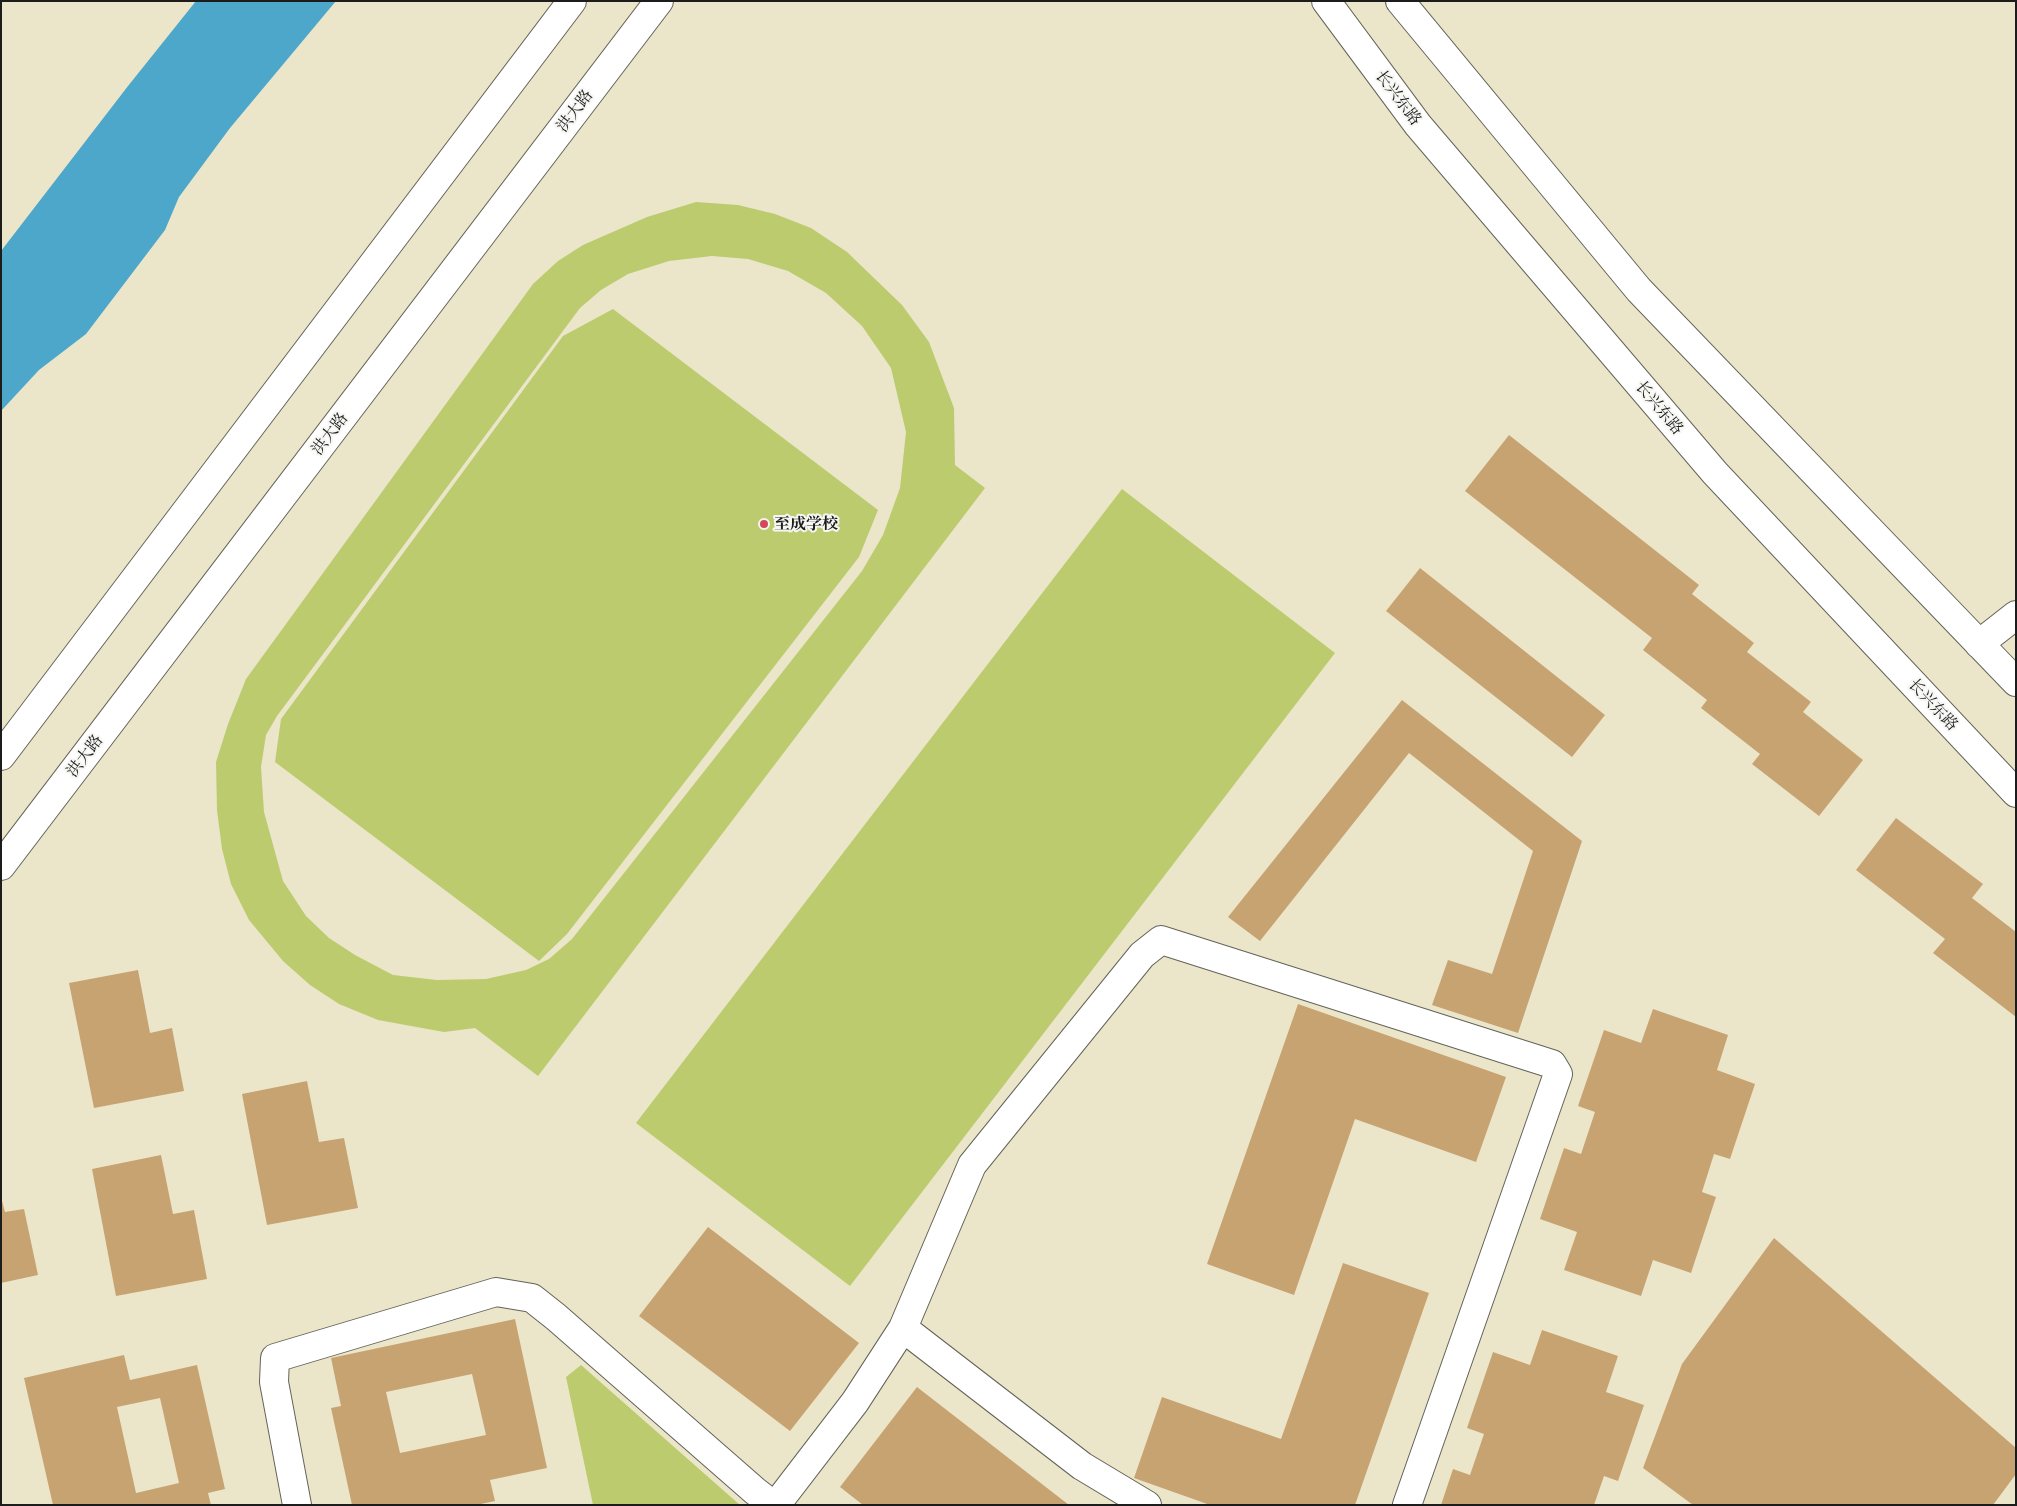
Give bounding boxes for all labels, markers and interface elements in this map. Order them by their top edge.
street label: 长兴东路 [1371,67,1425,129]
street label: 洪大路 [553,86,597,136]
street label: 长兴东路 [1631,377,1687,439]
street label: 洪大路 [308,409,352,459]
place label: 至成学校 [774,514,838,534]
marker: 至成学校 [758,518,770,530]
street label: 长兴东路 [1904,675,1962,735]
street label: 洪大路 [63,731,107,781]

